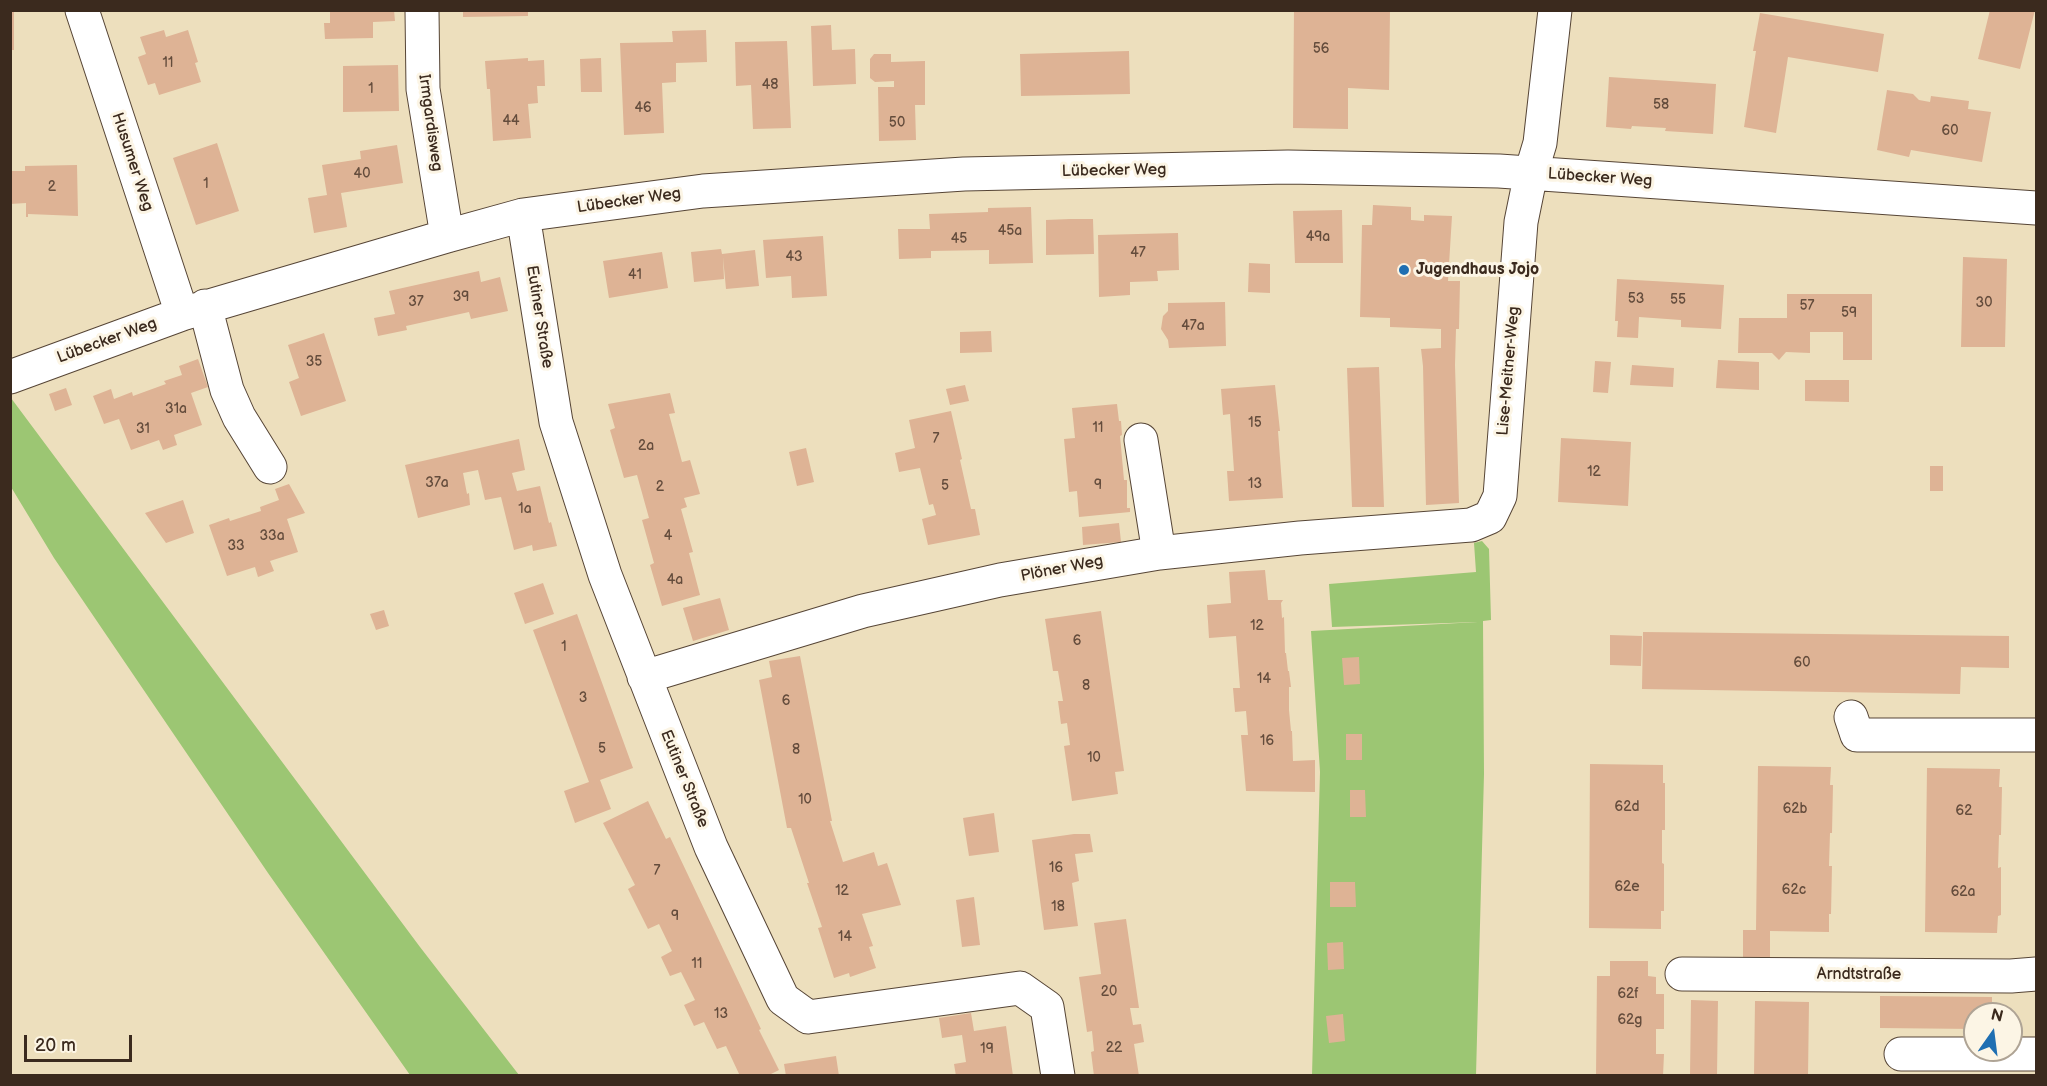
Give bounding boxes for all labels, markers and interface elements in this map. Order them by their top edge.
house number: 56 [1313,41,1329,57]
house number: 11 [163,55,173,71]
street label: Irmgardisweg [414,73,446,173]
house number: 48 [762,77,778,93]
house number: 1 [368,81,374,97]
house number: 58 [1653,97,1669,113]
house number: 46 [634,100,652,116]
street label: Husumer Weg [107,110,157,214]
house number: 44 [502,113,520,129]
house number: 50 [889,115,905,131]
house number: 60 [1942,123,1958,139]
street label: Lübecker Weg [1061,160,1167,182]
street label: Lübecker Weg [1547,165,1653,191]
house number: 40 [354,166,370,182]
house number: 1 [203,176,209,192]
house number: 2 [48,179,56,195]
street label: Lübecker Weg [576,184,682,218]
house number: 45a [998,223,1022,239]
house number: 49a [1306,229,1330,245]
house number: 45 [951,231,967,247]
house number: 47 [1130,245,1146,261]
house number: 43 [785,249,803,265]
place label: Jugendhaus Jojo [1416,260,1539,280]
marker: Jugendhaus Jojo [1397,263,1411,277]
street label: Eutiner Straße [521,264,557,370]
house number: 41 [628,267,642,283]
house number: 39 [453,289,469,305]
house number: 53 [1628,291,1644,307]
house number: 55 [1670,292,1686,308]
house number: 37 [408,294,424,310]
house number: 30 [1976,295,1992,311]
house number: 57 [1800,298,1814,314]
house number: 59 [1841,305,1857,321]
street label: Lise-Meitner-Weg [1494,306,1524,436]
street label: Lübecker Weg [54,314,160,368]
house number: 47a [1181,318,1205,334]
house number: 35 [306,354,322,370]
house number: 31a [165,401,187,417]
house number: 15 [1248,415,1262,431]
house number: 11 [1093,420,1103,436]
house number: 31 [136,421,150,437]
house number: 7 [933,431,939,447]
house number: 2a [638,438,654,454]
house number: 12 [1587,464,1601,480]
house number: 37a [425,475,449,491]
house number: 13 [1248,476,1262,492]
house number: 9 [1094,477,1102,493]
house number: 5 [941,478,949,494]
house number: 2 [656,479,664,495]
house number: 1a [518,501,532,517]
house number: 33a [259,528,285,544]
house number: 4 [664,528,672,544]
house number: 33 [227,538,245,554]
street label: Plöner Weg [1019,552,1105,586]
house number: 4a [667,572,683,588]
house number: 12 [1250,618,1264,634]
house number: 6 [1073,633,1081,649]
house number: 1 [561,639,567,655]
house number: 60 [1794,655,1810,671]
house number: 14 [1257,671,1271,687]
house number: 8 [1082,678,1090,694]
house number: 3 [579,690,587,706]
house number: 6 [782,693,790,709]
street label: Eutiner Straße [656,727,712,831]
house number: 16 [1260,733,1274,749]
house number: 5 [598,741,606,757]
house number: 8 [792,742,800,758]
house number: 10 [1087,750,1101,766]
house number: 10 [798,792,812,808]
house number: 62d [1615,799,1639,815]
house number: 62b [1783,801,1807,817]
house number: 62 [1956,803,1972,819]
house number: 16 [1049,860,1063,876]
house number: 7 [654,863,660,879]
house number: 62e [1614,879,1640,895]
house number: 62c [1782,882,1806,898]
house number: 12 [835,883,849,899]
house number: 62a [1951,884,1975,900]
house number: 18 [1051,899,1065,915]
house number: 9 [671,908,679,924]
house number: 14 [838,929,852,945]
house number: 11 [692,956,702,972]
street label: Arndtstraße [1817,965,1901,985]
house number: 20 [1101,984,1117,1000]
house number: 62f [1617,986,1639,1002]
north arrow [1963,1002,2023,1062]
text: N [1989,1005,2005,1027]
house number: 13 [714,1006,728,1022]
house number: 62g [1618,1012,1642,1028]
scale bar [27,1023,135,1061]
text: 20 m [35,1035,76,1056]
house number: 22 [1106,1040,1122,1056]
house number: 19 [980,1041,994,1057]

